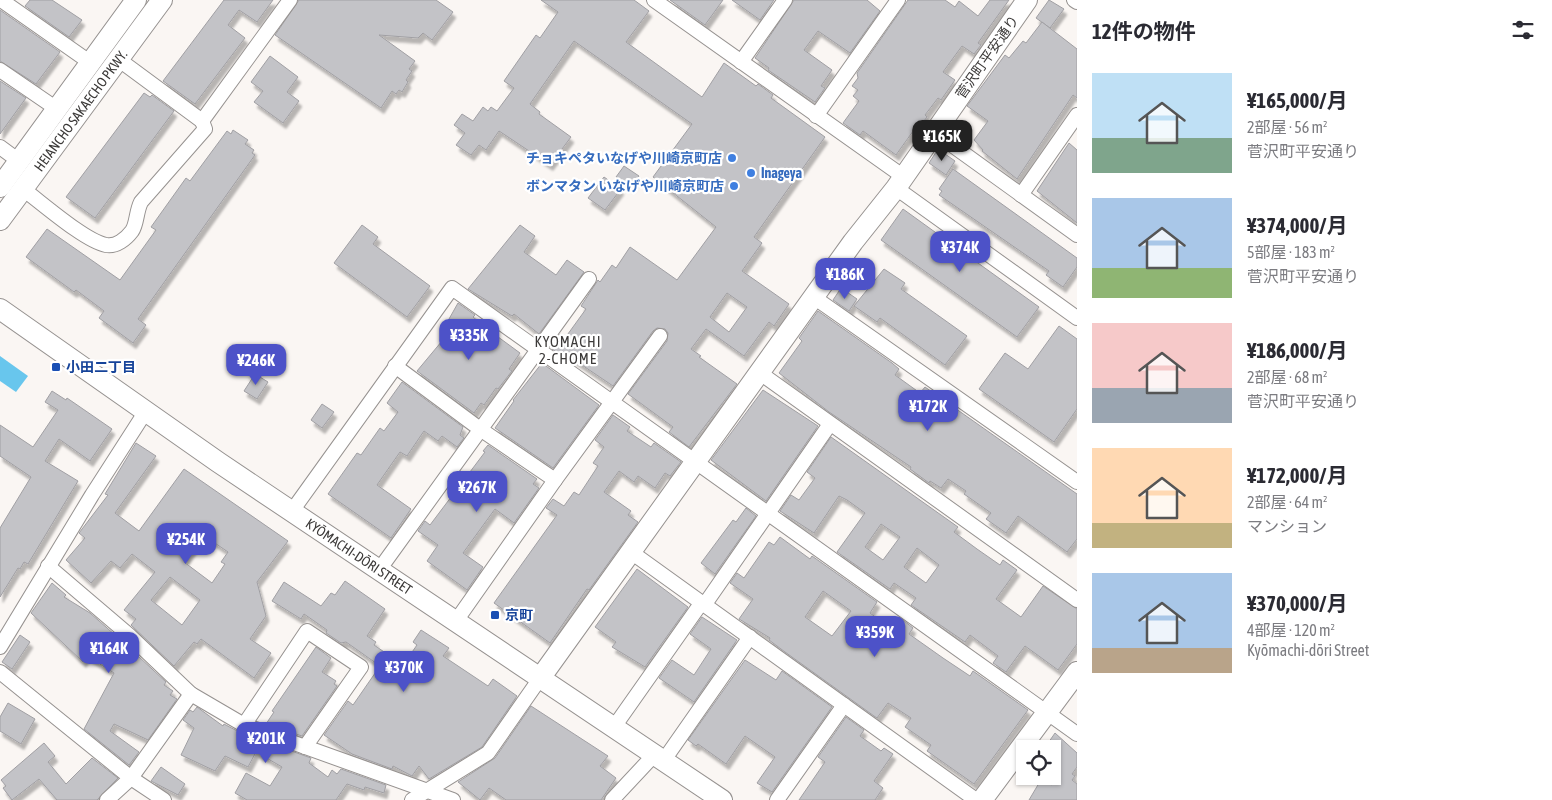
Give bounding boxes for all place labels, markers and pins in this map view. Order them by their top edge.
pin: ¥165K [907,120,977,162]
place label: チョキペタいなげや川崎京町店 [526,150,722,166]
marker: チョキペタいなげや川崎京町店 [726,152,738,164]
place label: Inageya [761,165,802,181]
marker: Inageya [745,167,757,179]
place label: ボンマタン いなげや川崎京町店 [526,178,724,194]
marker: ボンマタン いなげや川崎京町店 [728,180,740,192]
pin: ¥374K [925,230,995,273]
pin: ¥186K [810,258,880,300]
pin: ¥335K [434,318,504,361]
pin: ¥246K [221,344,291,386]
place label: 小田二丁目 [66,359,136,375]
marker: 小田二丁目 [50,361,62,373]
pin: ¥172K [893,390,963,432]
pin: ¥267K [442,470,512,513]
pin: ¥254K [151,522,221,565]
place label: 京町 [505,607,533,623]
marker: 京町 [489,609,501,621]
pin: ¥359K [840,616,910,658]
pin: ¥164K [74,632,144,674]
pin: ¥370K [369,650,439,693]
pin: ¥201K [231,722,301,764]

